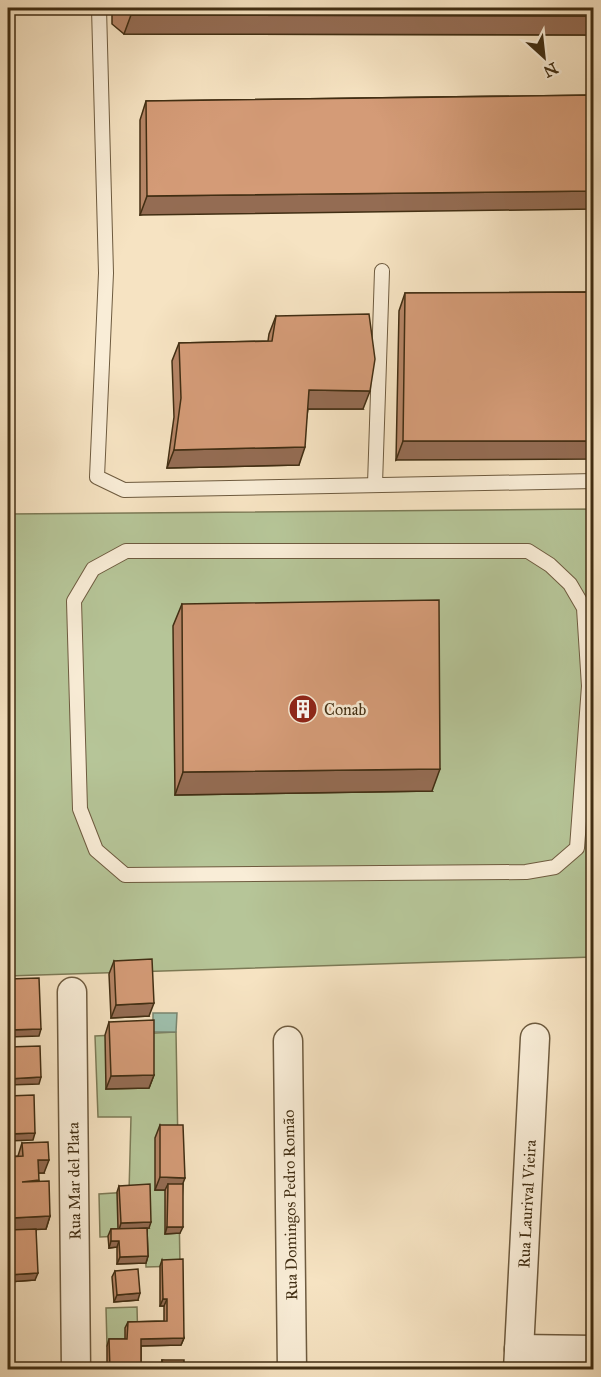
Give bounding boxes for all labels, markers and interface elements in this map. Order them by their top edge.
north arrow [514,27,574,87]
text: N [540,58,561,82]
building icon: Conab [287,693,319,725]
place label: Conab [324,700,367,719]
street label: Rua Domingos Pedro Romão [279,1109,302,1300]
street label: Rua Mar del Plata [63,1122,85,1240]
street label: Rua Laurival Vieira [514,1139,540,1269]

